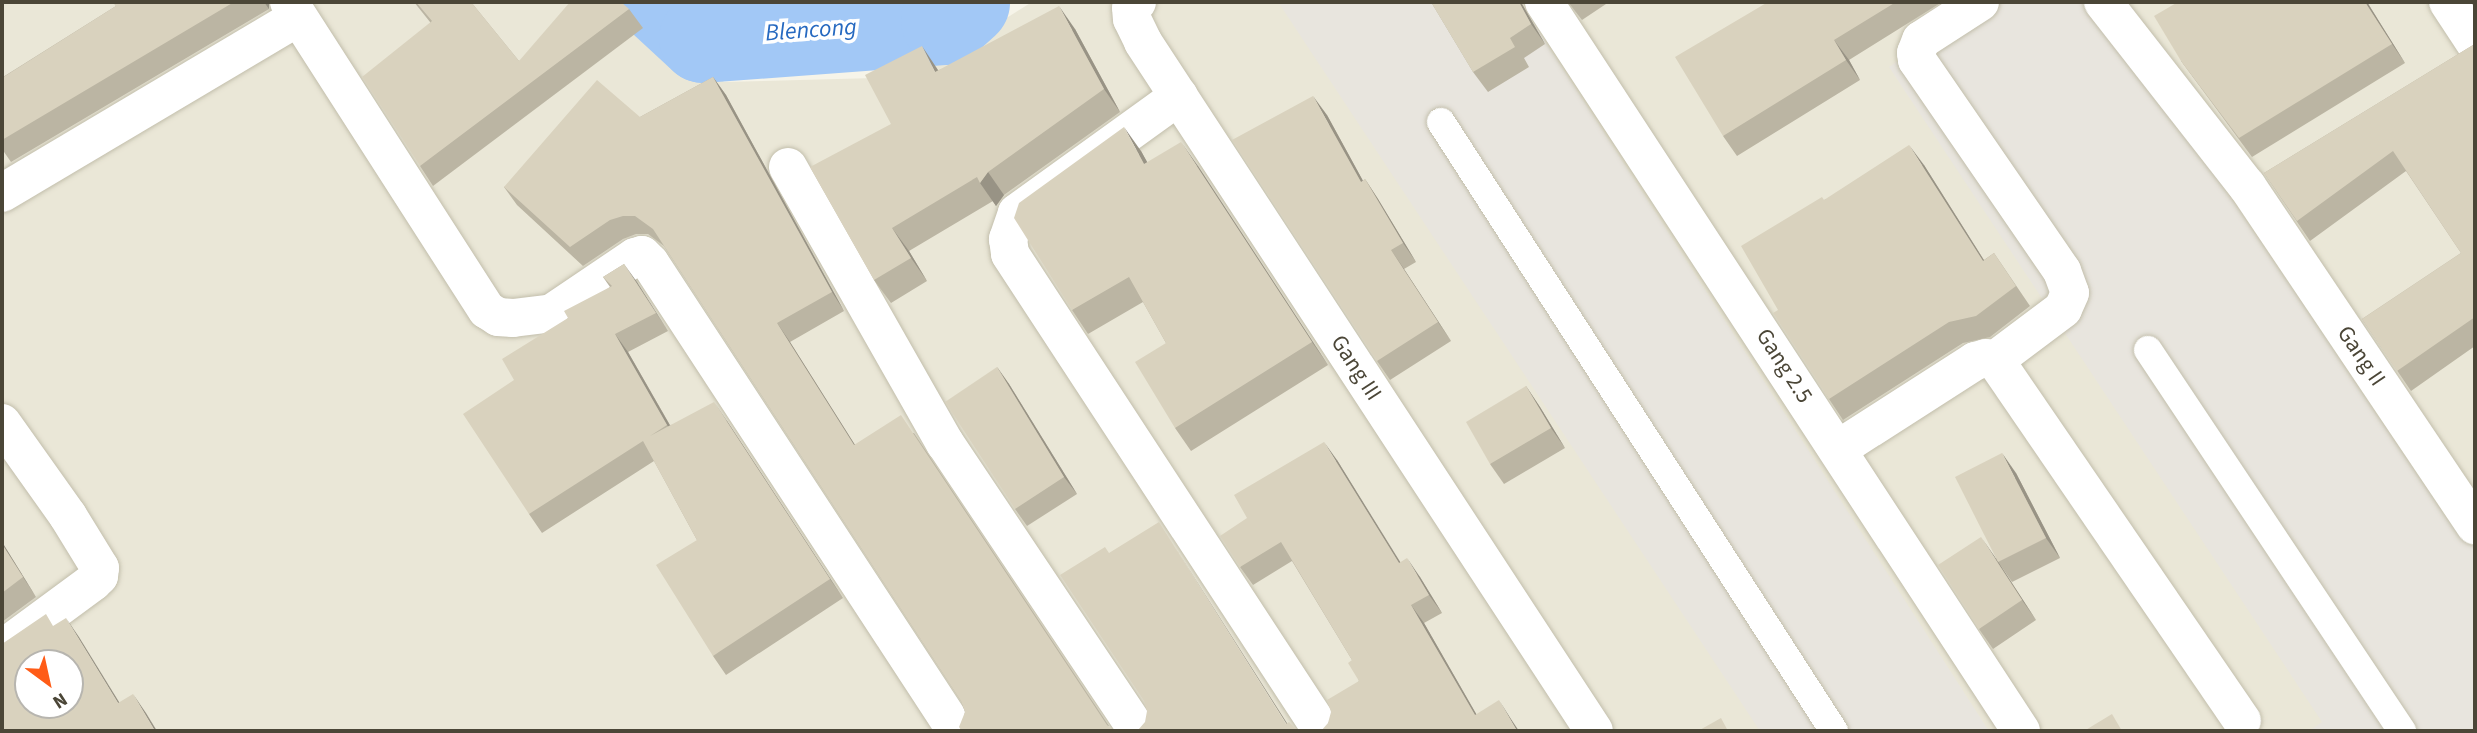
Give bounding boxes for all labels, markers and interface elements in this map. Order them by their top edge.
water label: Blencong [764,12,858,48]
street label: Gang II [2331,321,2391,391]
street label: Gang 2.5 [1750,324,1818,408]
street label: Gang III [1325,330,1387,406]
north arrow [14,649,84,719]
text: N [47,686,72,715]

